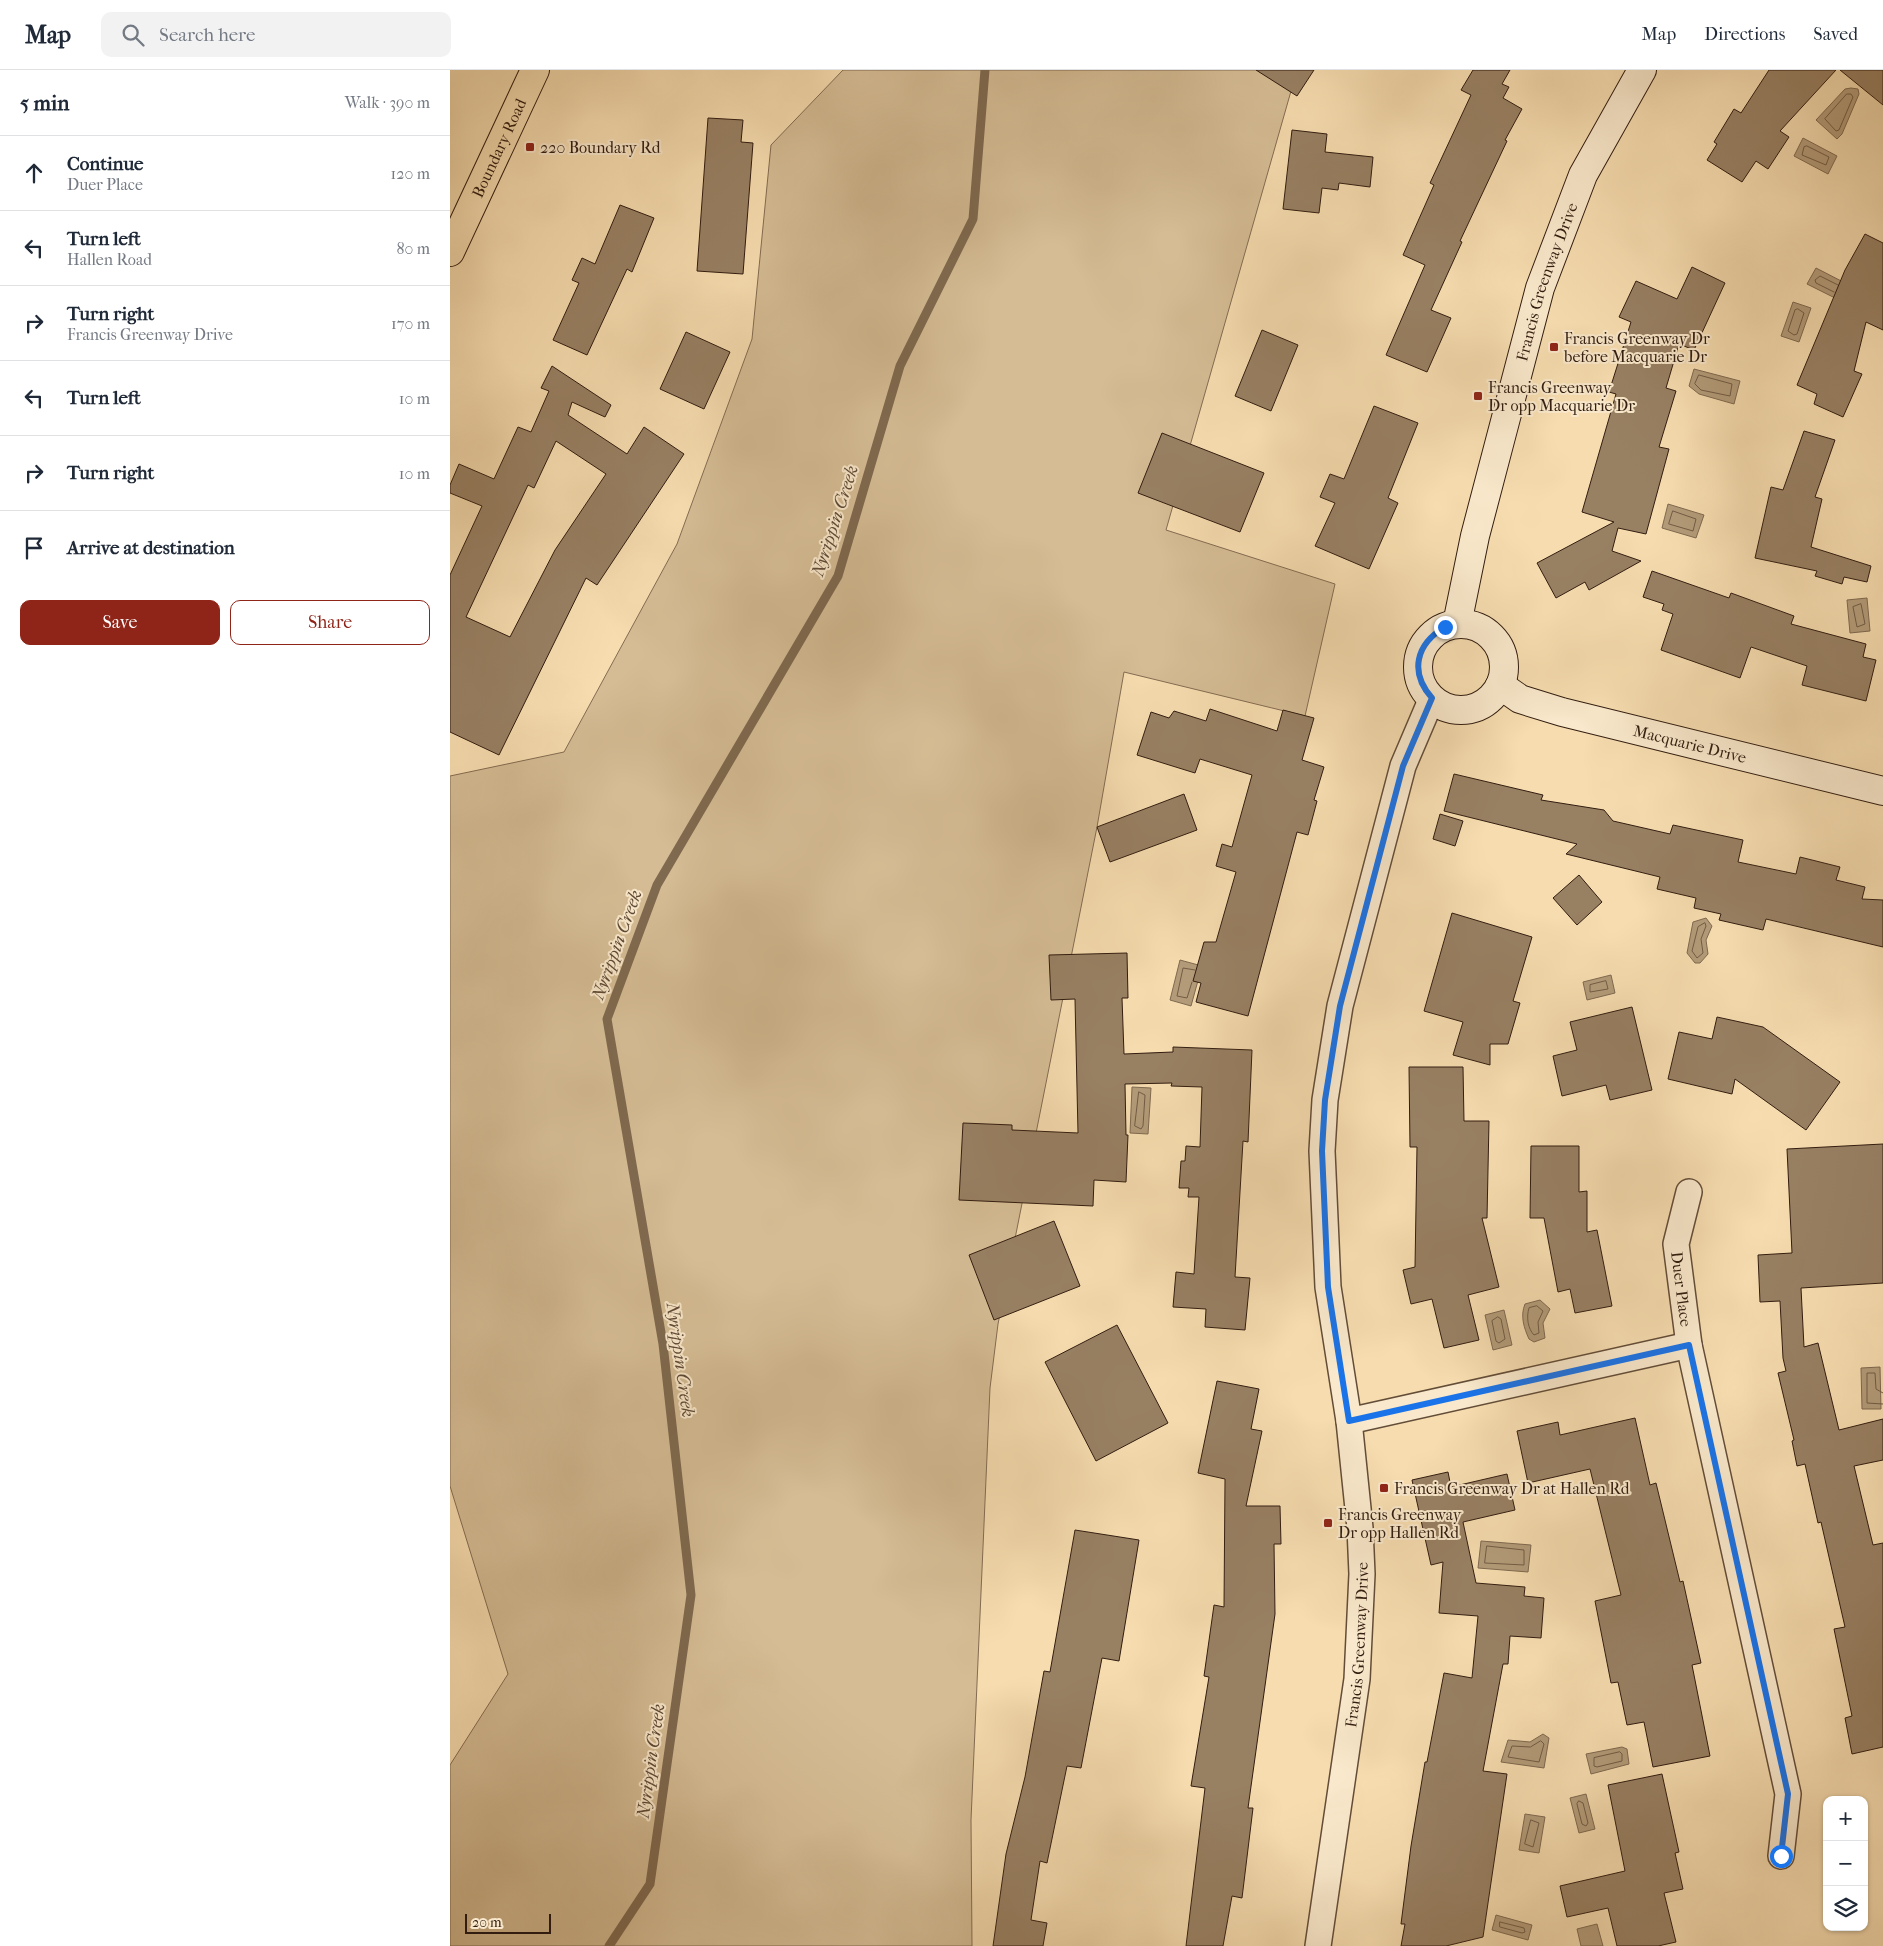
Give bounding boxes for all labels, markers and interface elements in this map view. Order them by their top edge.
search box [101,12,451,57]
text: Map [25,21,71,49]
icon: search [119,21,147,49]
text: Search here [159,24,255,46]
text: Map [1642,24,1676,45]
text: Directions [1704,24,1785,45]
text: Saved [1813,24,1858,45]
text: 5 min [20,91,69,115]
text: Walk · 390 m [345,93,430,112]
street label: Boundary Road [467,95,530,200]
place label: 220 Boundary Rd [540,138,661,157]
marker: 220 Boundary Rd [524,141,536,153]
text: Continue [67,153,143,175]
icon: ahead [20,159,48,187]
text: 120 m [391,164,430,183]
text: Duer Place [67,175,143,194]
street label: Francis Greenway Drive [1512,200,1581,363]
text: Turn left [67,228,141,250]
icon: left [20,234,48,262]
text: 80 m [396,239,430,258]
text: Hallen Road [67,250,152,269]
text: Turn right [67,303,154,325]
icon: right [20,309,48,337]
text: 170 m [391,314,430,333]
text: Francis Greenway Drive [67,325,233,344]
place label: Francis Greenway Dr before Macquarie Dr [1563,329,1710,366]
marker: Francis Greenway Dr before Macquarie Dr [1548,341,1560,353]
place label: Francis Greenway Dr opp Macquarie Dr [1488,378,1635,415]
icon: left [20,384,48,412]
text: Turn left [67,387,141,409]
text: 10 m [399,389,430,408]
marker: Francis Greenway Dr opp Macquarie Dr [1472,390,1484,402]
icon: right [20,459,48,487]
text: Turn right [67,462,154,484]
water label: Nyrippin Creek [807,463,863,580]
text: 10 m [399,464,430,483]
icon: arrive [20,534,48,562]
text: Arrive at destination [67,537,235,559]
button: Save [20,600,220,645]
button: Share [230,600,430,645]
route end [1434,616,1457,639]
street label: Macquarie Drive [1631,720,1748,767]
water label: Nyrippin Creek [587,887,647,1004]
street label: Duer Place [1668,1250,1696,1328]
water label: Nyrippin Creek [661,1300,698,1419]
place label: Francis Greenway Dr at Hallen Rd [1394,1479,1630,1498]
marker: Francis Greenway Dr at Hallen Rd [1378,1482,1390,1494]
place label: Francis Greenway Dr opp Hallen Rd [1338,1505,1462,1542]
marker: Francis Greenway Dr opp Hallen Rd [1322,1517,1334,1529]
street label: Francis Greenway Drive [1341,1561,1372,1729]
water label: Nyrippin Creek [632,1702,669,1821]
map controls [1823,1796,1868,1931]
button: + [1823,1796,1868,1841]
button: − [1823,1841,1868,1886]
route start [1770,1845,1793,1868]
button: layers [1823,1886,1868,1931]
scale bar [465,1911,551,1934]
text: 20 m [472,1914,502,1931]

